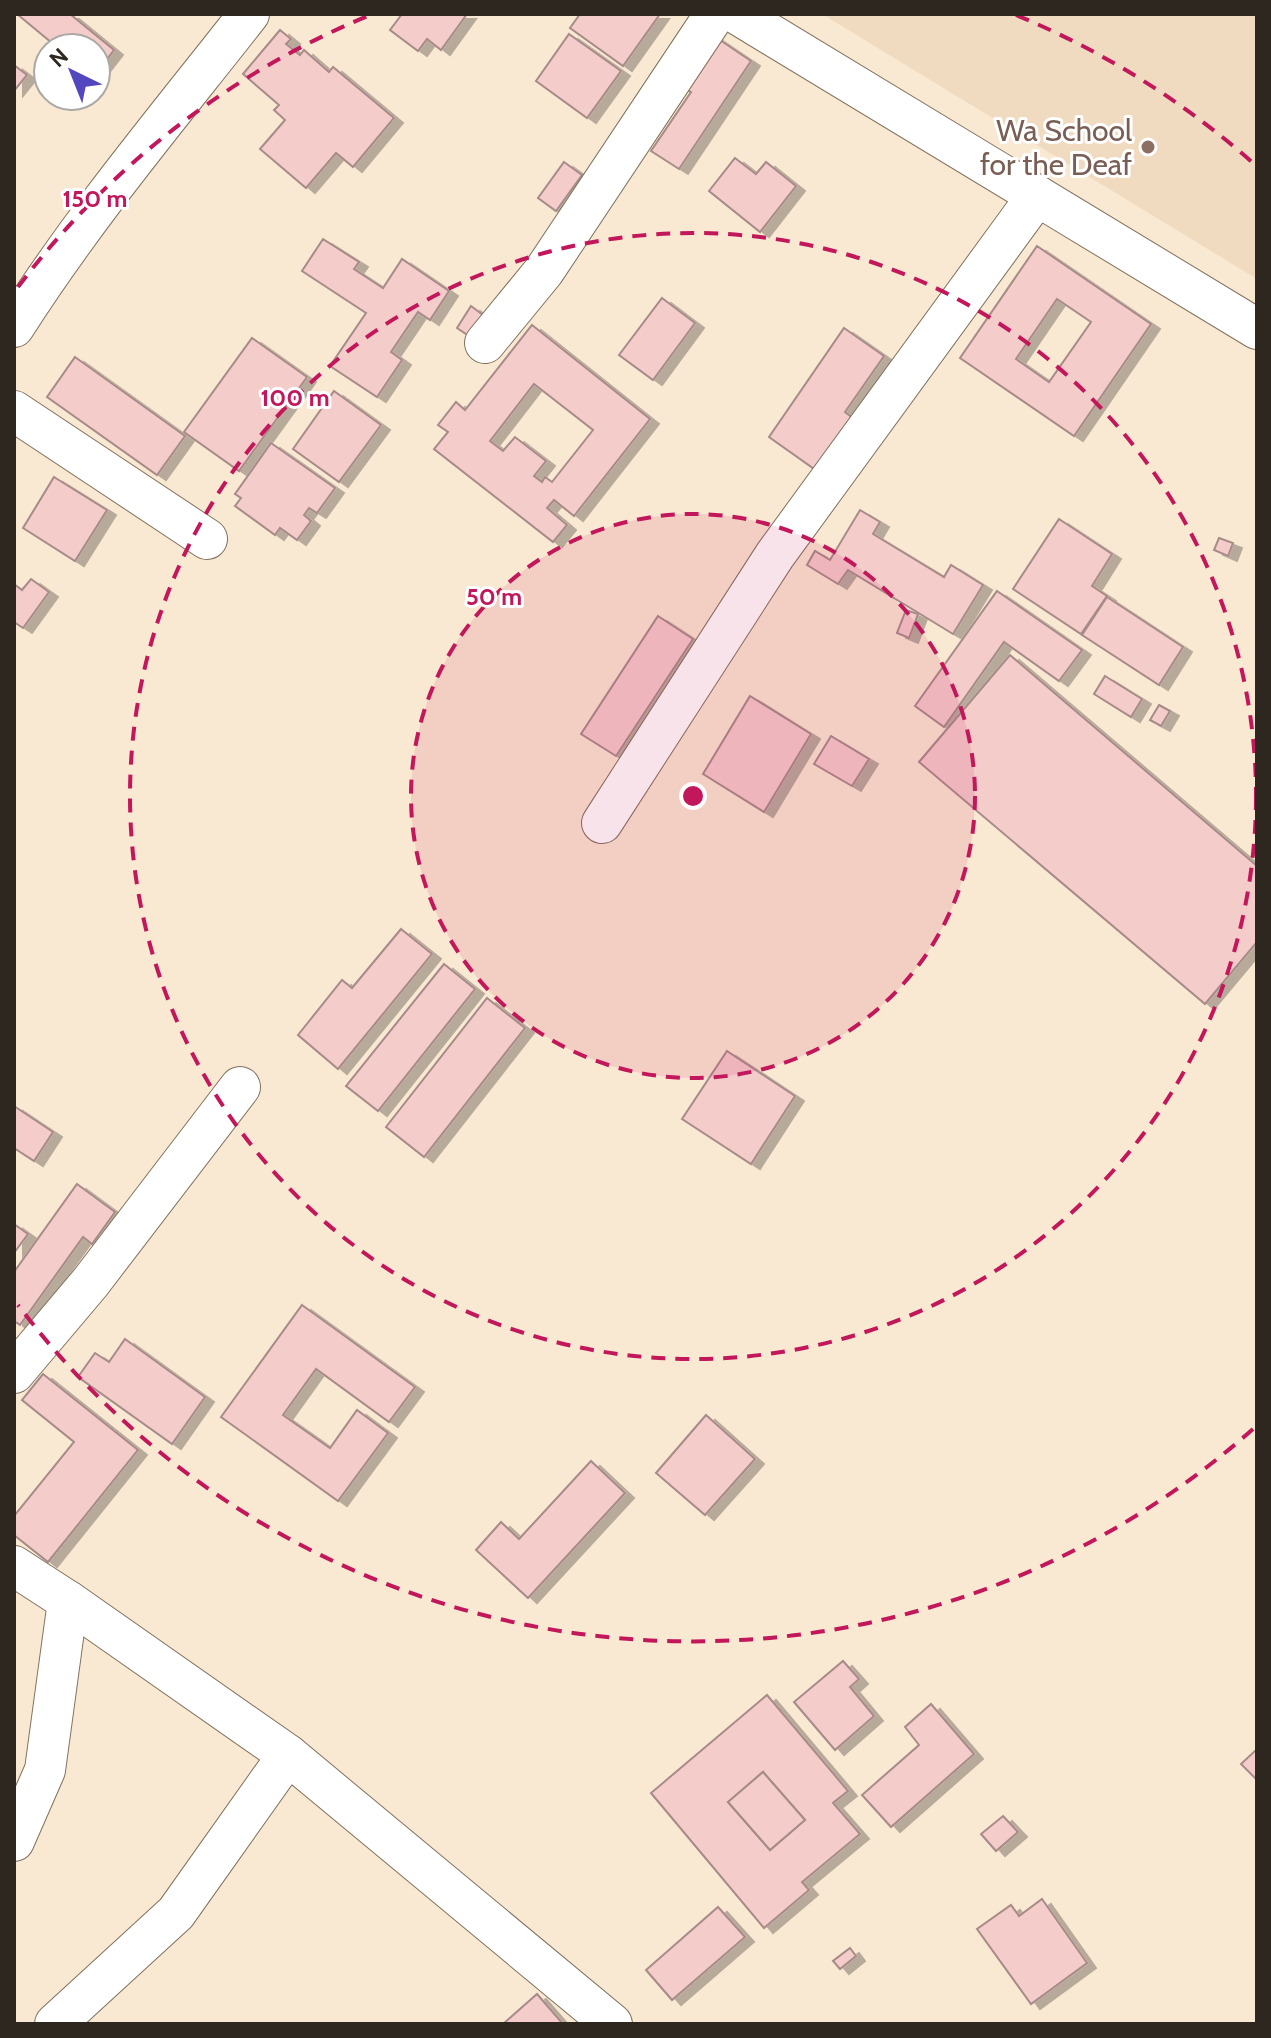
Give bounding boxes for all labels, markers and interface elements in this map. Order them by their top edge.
north arrow [32,32,112,112]
text: N [44,43,74,73]
place label: Wa School for the Deaf [980,112,1132,183]
marker: Wa School for the Deaf [1139,138,1157,156]
text: 150 m [63,184,127,213]
text: 100 m [260,383,330,412]
text: 50 m [466,582,522,611]
centre of rings [679,782,707,810]

